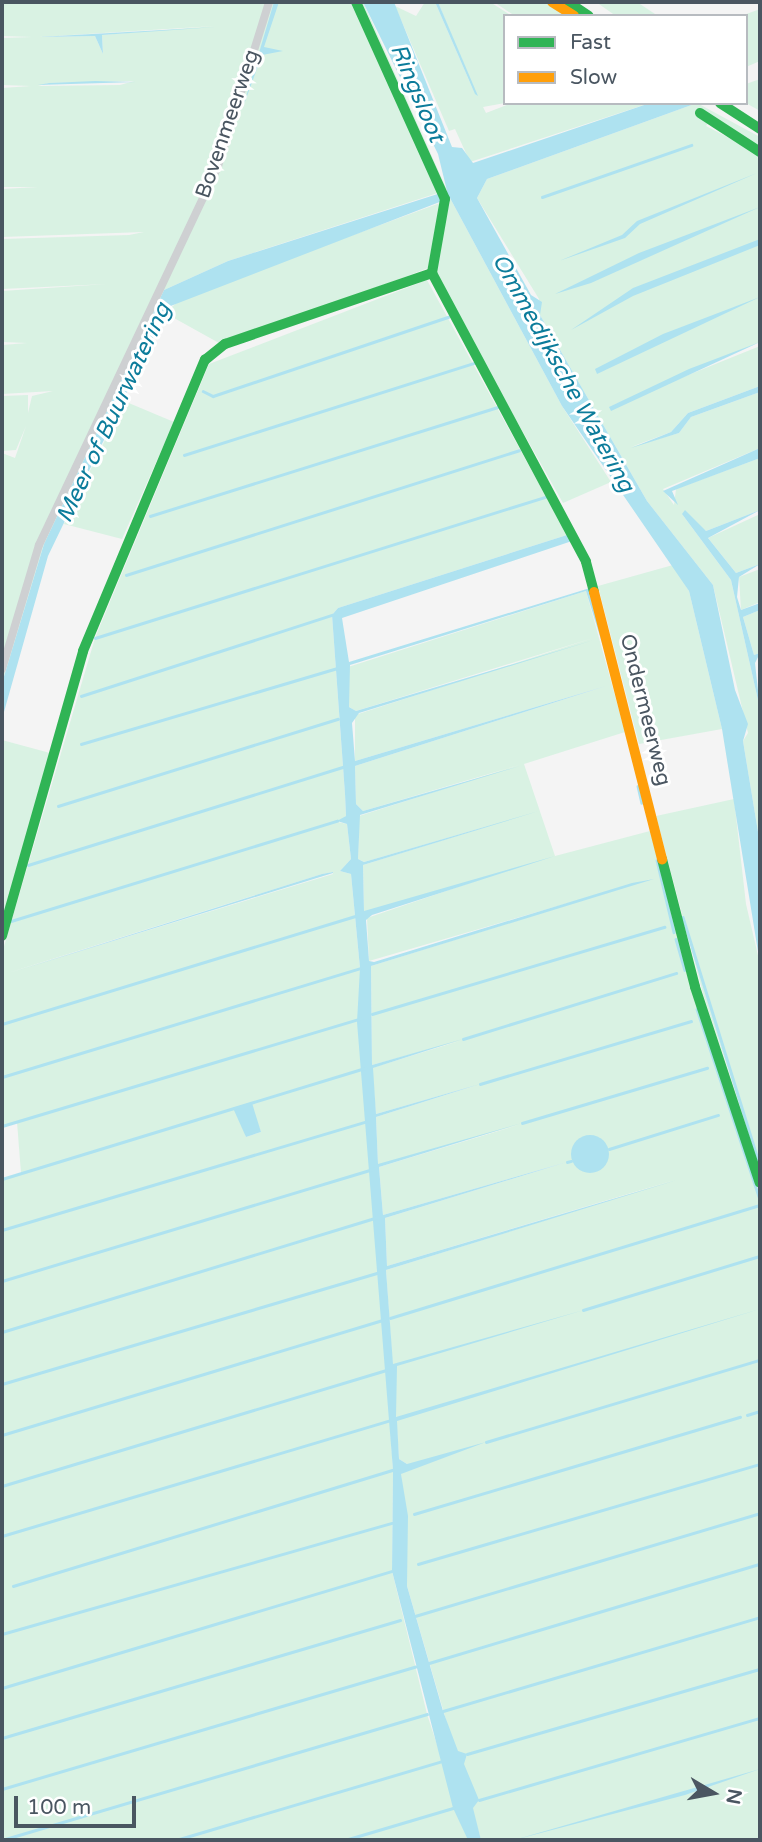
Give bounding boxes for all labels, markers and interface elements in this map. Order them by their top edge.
legend [503,14,748,105]
text: Fast [570,30,611,55]
water label: Ringsloot [384,40,450,146]
street label: Bovenmeerweg [191,46,265,202]
text: Slow [570,65,617,90]
water label: Ommedijksche Watering [486,249,640,497]
water label: Meer of Buurwatering [51,299,177,527]
street label: Ondermeerweg [614,631,676,789]
north arrow [678,1758,748,1828]
scale bar [18,1783,140,1827]
text: N [722,1787,746,1806]
text: 100 m [27,1795,91,1820]

